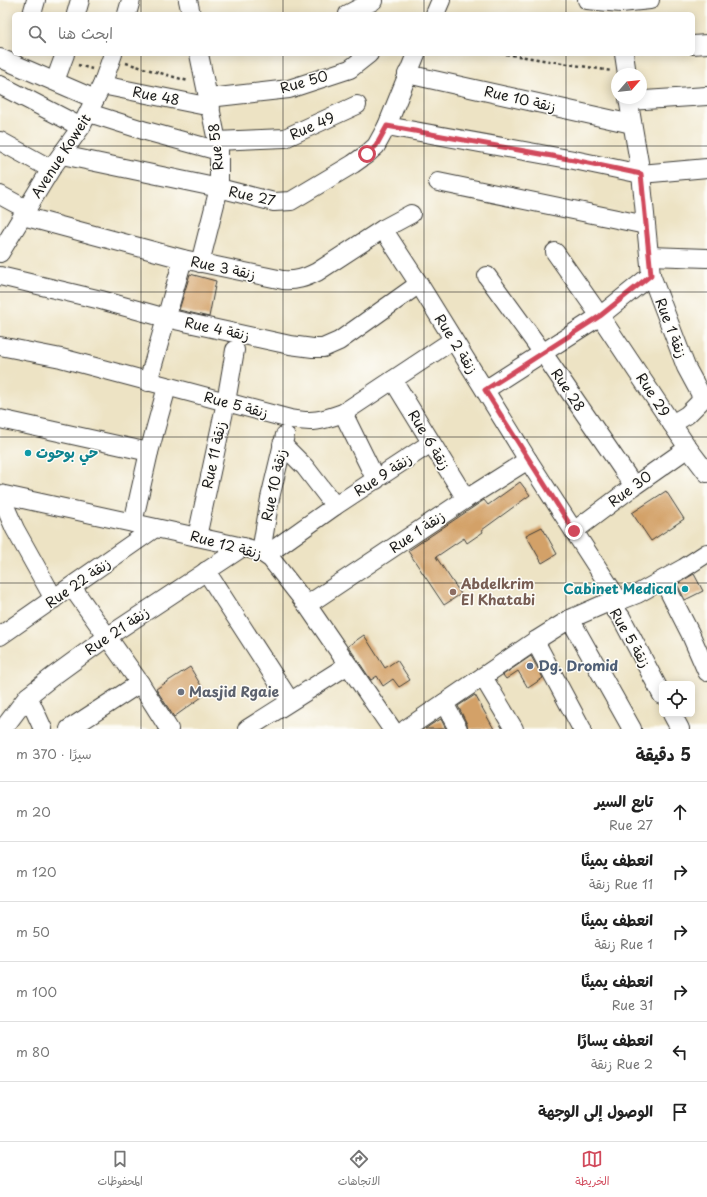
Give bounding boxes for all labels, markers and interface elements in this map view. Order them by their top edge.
search box [12,12,695,56]
text: ابحث هنا [58,21,113,44]
icon: search [26,23,48,45]
street label: Rue 50 [277,65,330,98]
north arrow [611,68,647,104]
street label: Rue 10 زنقة [482,80,558,117]
street label: Rue 48 [131,81,181,110]
street label: Rue 49 [286,106,338,145]
street label: Avenue Koweit [25,109,96,202]
street label: Rue 58 [203,122,228,172]
route start [358,145,376,163]
street label: Rue 27 [227,180,277,211]
street label: Rue 3 زنقة [189,250,258,285]
street label: Rue 1 زنقة [650,295,693,361]
street label: Rue 2 زنقة [430,310,483,378]
street label: Rue 4 زنقة [183,311,252,346]
street label: Rue 28 [546,364,591,415]
street label: Rue 29 [631,369,675,421]
street label: Rue 5 زنقة [202,386,271,423]
street label: Rue 6 زنقة [403,406,456,474]
street label: Rue 11 زنقة [196,419,231,491]
place label: حي بوحوت [36,442,98,466]
street label: Rue 10 زنقة [256,447,291,523]
marker: حي بوحوت [23,448,33,458]
street label: Rue 9 زنقة [350,448,416,501]
street label: Rue 30 [604,466,656,512]
street label: Rue 1 زنقة [385,505,449,558]
route end [565,522,583,540]
street label: Rue 12 زنقة [188,525,264,564]
street label: Rue 22 زنقة [41,552,115,613]
place label: Abdelkrim El Khatabi [460,573,535,610]
place label: Cabinet Medical [563,578,677,599]
marker: Cabinet Medical [680,584,690,594]
marker: Abdelkrim El Khatabi [448,587,458,597]
street label: Rue 21 زنقة [80,601,153,660]
street label: Rue 5 زنقة [605,604,656,671]
place label: Dg. Dromid [538,655,619,676]
marker: Dg. Dromid [525,661,535,671]
place label: Masjid Rgaie [189,681,280,702]
map controls [659,681,695,717]
button: locate [659,681,695,717]
marker: Masjid Rgaie [176,687,186,697]
text: 5 دقيقة [635,741,691,767]
text: سيرًا · 370 m [16,744,92,763]
text: تابع السير [595,789,653,812]
icon: ahead [669,801,691,823]
text: 20 m [16,802,51,821]
text: Rue 27 [609,815,653,834]
text: انعطف يمينًا [581,848,653,871]
icon: right [669,861,691,883]
text: 120 m [16,862,57,881]
text: Rue 11 زنقة [589,874,653,893]
text: انعطف يمينًا [581,908,653,931]
icon: right [669,921,691,943]
text: 50 m [16,922,50,941]
text: Rue 1 زنقة [594,934,653,953]
text: انعطف يمينًا [581,969,653,992]
icon: right [669,981,691,1003]
text: 100 m [16,982,57,1001]
text: Rue 31 [612,995,653,1014]
text: انعطف يسارًا [577,1028,653,1051]
icon: left [669,1041,691,1063]
text: 80 m [16,1042,50,1061]
text: Rue 2 زنقة [591,1054,653,1073]
text: الوصول إلى الوجهة [538,1099,653,1122]
icon: arrive [669,1101,691,1123]
tab: المحفوظات [98,1148,143,1191]
tab: الاتجاهات [338,1148,380,1191]
tab: الخريطة [575,1148,610,1191]

